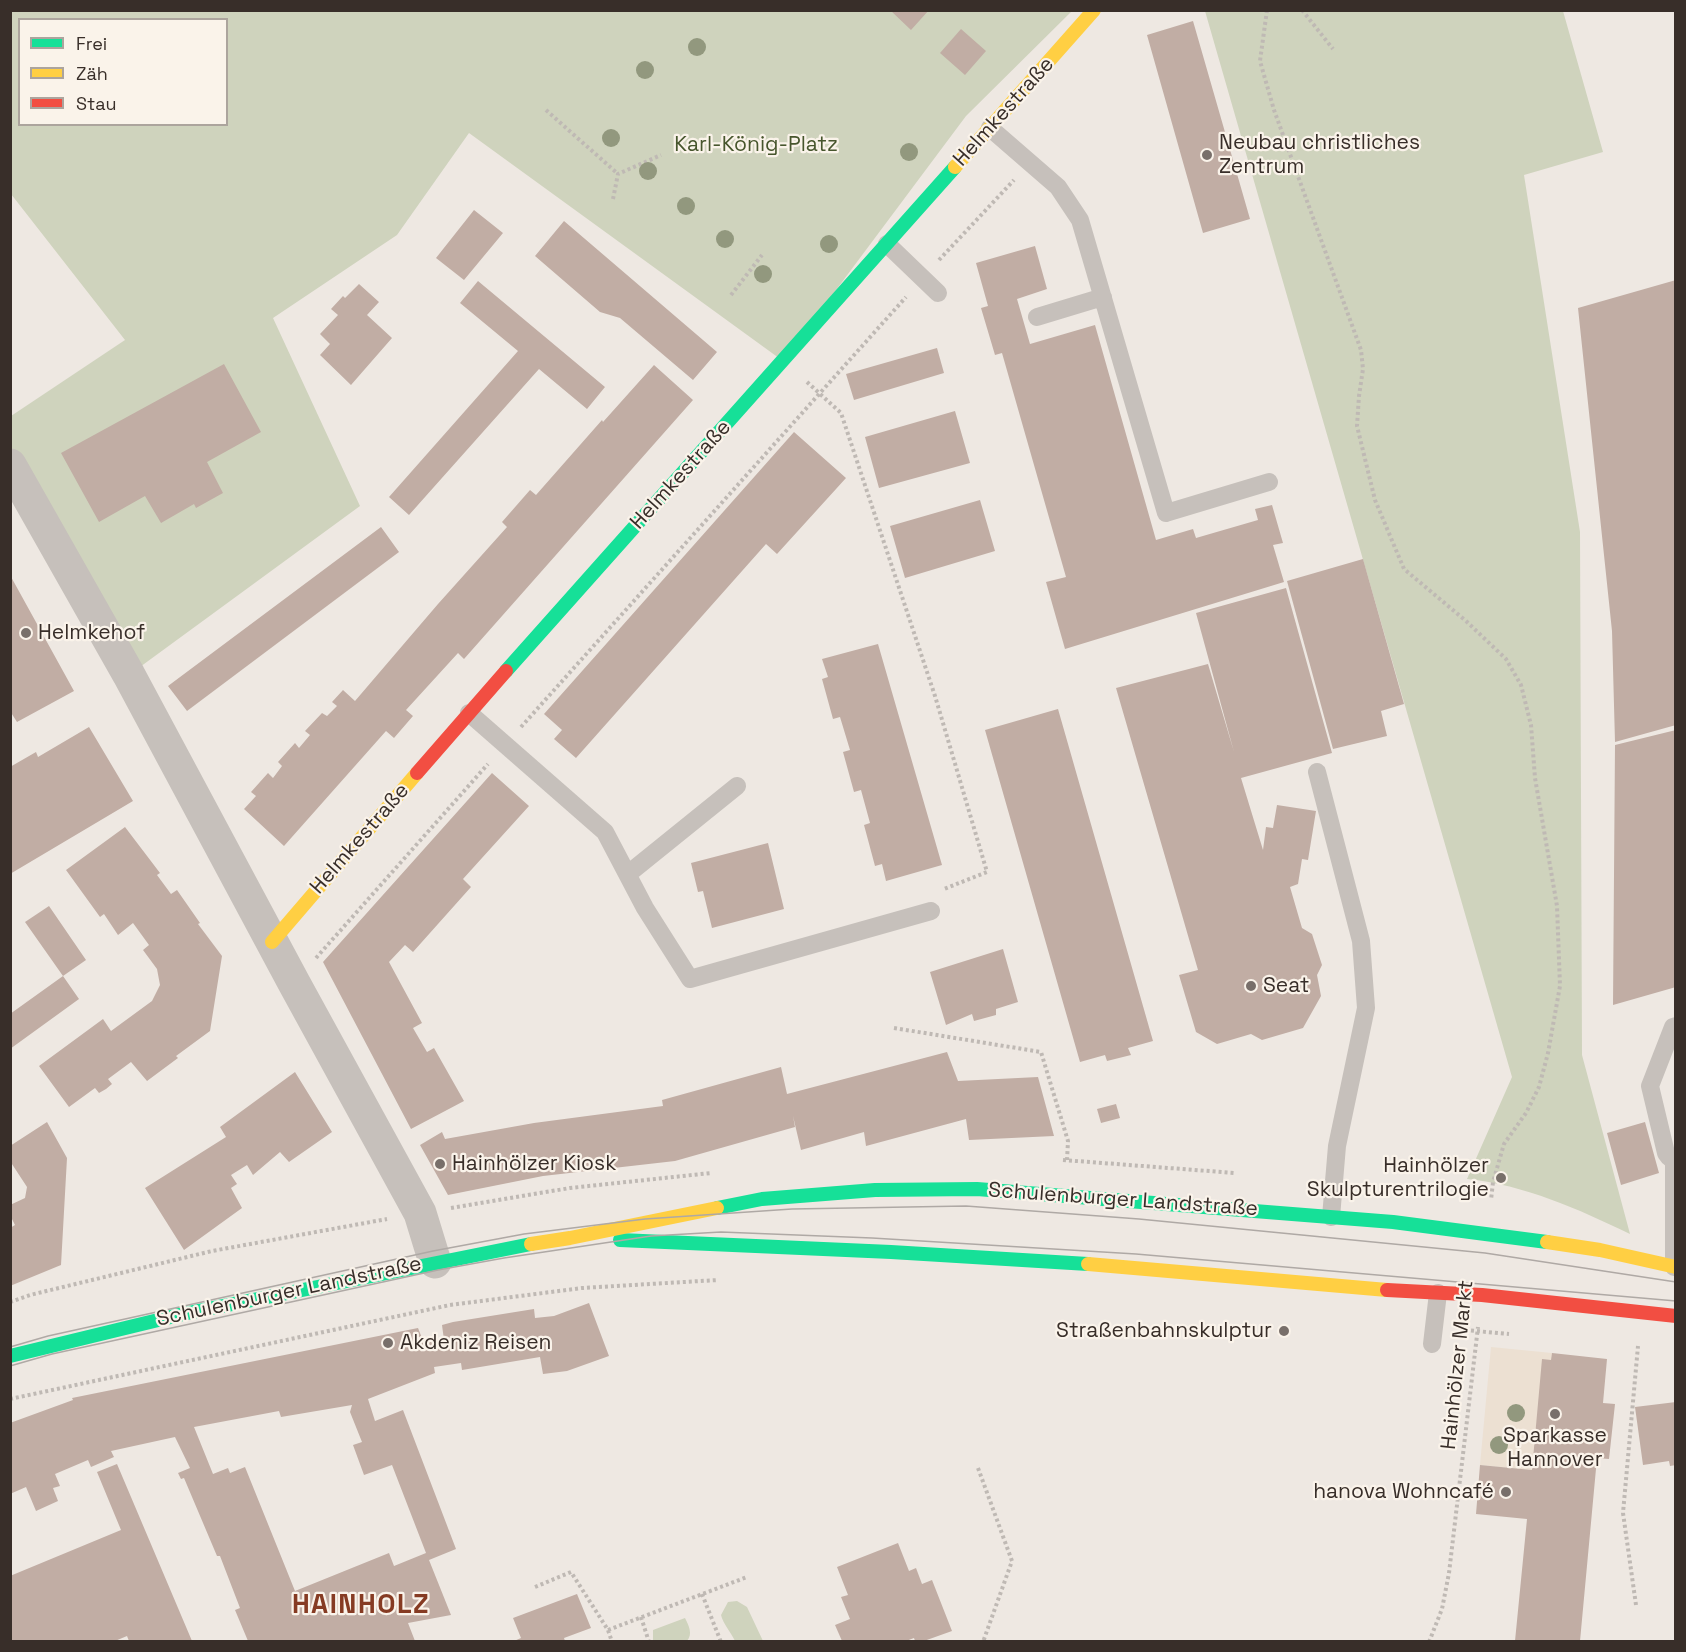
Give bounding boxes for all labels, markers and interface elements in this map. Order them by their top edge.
legend [18,18,228,126]
text: Frei [76,32,107,55]
street label: Helmkestraße [948,52,1060,172]
text: Zäh [76,62,108,85]
text: Stau [76,92,116,115]
place label: Neubau christliches Zentrum [1219,130,1420,180]
park label: Karl-König-Platz [674,132,838,158]
marker: Neubau christliches Zentrum [1200,148,1214,162]
street label: Helmkestraße [625,415,737,535]
place label: Helmkehof [38,620,145,646]
marker: Helmkehof [19,626,33,640]
street label: Helmkestraße [305,779,415,899]
place label: Seat [1263,973,1309,999]
marker: Seat [1244,979,1258,993]
place label: Hainhölzer Kiosk [452,1151,616,1177]
place label: Hainhölzer Skulpturentrilogie [1307,1153,1489,1203]
marker: Hainhölzer Kiosk [433,1157,447,1171]
marker: Hainhölzer Skulpturentrilogie [1494,1171,1508,1185]
street label: Schulenburger Landstraße [987,1178,1259,1222]
street label: Schulenburger Landstraße [154,1252,424,1332]
street label: Hainhölzer Markt [1437,1279,1479,1451]
place label: Straßenbahnskulptur [1056,1318,1272,1344]
marker: Straßenbahnskulptur [1277,1324,1291,1338]
place label: Akdeniz Reisen [400,1330,551,1356]
marker: Akdeniz Reisen [381,1336,395,1350]
marker: Sparkasse Hannover [1548,1407,1562,1421]
place label: Sparkasse Hannover [1503,1423,1607,1473]
place label: hanova Wohncafé [1313,1479,1494,1505]
marker: hanova Wohncafé [1499,1485,1513,1499]
district label: HAINHOLZ [292,1590,430,1622]

